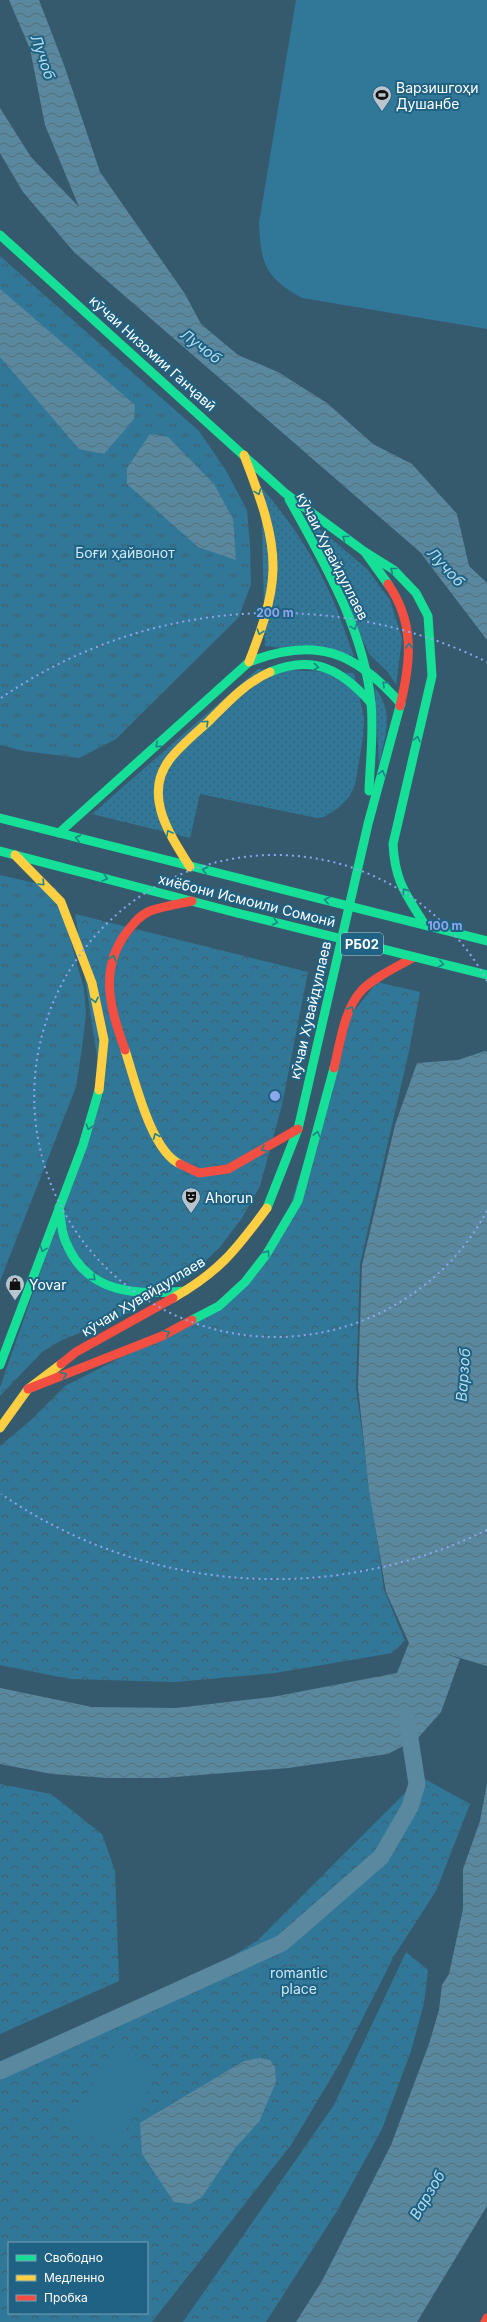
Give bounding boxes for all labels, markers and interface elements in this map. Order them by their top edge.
water label: Лучоб [26,32,60,82]
place label: Варзишгоҳи Душанбе [396,79,478,112]
sports icon: Варзишгоҳи Душанбе [371,84,393,112]
street label: кӯчаи Низомии Ганҷавӣ [86,292,220,414]
water label: Лучоб [177,324,225,368]
one-way arrow [253,488,261,495]
street label: кӯчаи Хувайдуллаев [293,489,373,623]
one-way arrow [343,535,350,542]
park label: Боғи ҳайвонот [75,544,175,561]
water label: Лучоб [423,544,469,590]
one-way arrow [390,568,397,575]
text: 200 m [256,605,294,620]
one-way arrow [349,624,357,631]
one-way arrow [256,628,264,635]
one-way arrow [404,643,413,649]
one-way arrow [313,662,319,671]
one-way arrow [382,681,390,689]
one-way arrow [201,721,209,728]
one-way arrow [413,735,421,742]
one-way arrow [155,740,163,748]
one-way arrow [377,770,386,777]
one-way arrow [167,830,174,838]
one-way arrow [75,835,82,843]
one-way arrow [201,867,208,875]
street label: хиёбони Исмоили Сомонӣ [157,870,337,930]
one-way arrow [102,874,109,882]
one-way arrow [38,878,45,886]
one-way arrow [402,888,410,895]
one-way arrow [324,897,330,905]
one-way arrow [271,917,278,926]
text: 100 m [427,918,463,933]
road number: РБ02 [341,933,383,955]
street label: кӯчаи Хувайдуллаев [286,939,334,1081]
one-way arrow [108,955,117,962]
one-way arrow [438,959,445,968]
one-way arrow [91,996,99,1003]
one-way arrow [346,1006,353,1013]
centre of rings [268,1089,282,1103]
one-way arrow [85,1123,94,1130]
one-way arrow [312,1131,321,1138]
one-way arrow [152,1133,160,1140]
one-way arrow [261,1144,268,1152]
theatre icon: Ahorun [180,1186,202,1214]
place label: Ahorun [205,1189,253,1206]
one-way arrow [40,1245,48,1252]
one-way arrow [262,1250,270,1257]
street label: кӯчаи Хувайдуллаев [78,1252,208,1340]
shop icon: Yovar [4,1273,26,1301]
one-way arrow [88,1273,95,1280]
place label: Yovar [29,1276,66,1293]
one-way arrow [163,1331,171,1338]
water label: Варзоб [452,1348,474,1402]
one-way arrow [61,1371,68,1379]
park label: romantic place [270,1964,328,1997]
water label: Варзоб [405,2167,449,2223]
legend [8,2242,148,2314]
text: Свободно [44,2250,103,2265]
text: Медленно [44,2270,105,2285]
text: Пробка [44,2290,88,2305]

